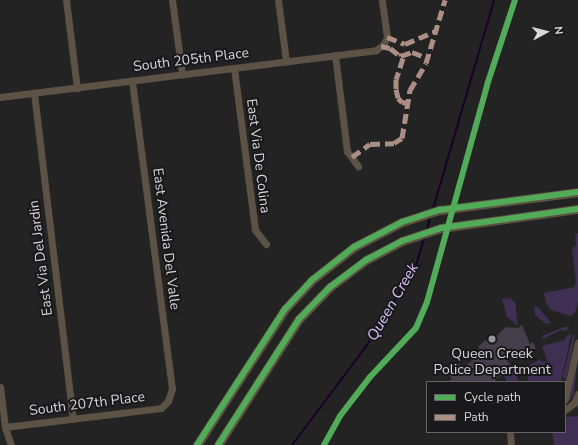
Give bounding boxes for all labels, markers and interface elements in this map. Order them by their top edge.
north arrow [526,12,566,52]
text: N [550,25,566,35]
street label: South 205th Place [132,45,250,75]
street label: East Via De Colina [243,98,273,214]
street label: East Avenida Del Valle [149,167,183,311]
street label: East Via Del Jardin [26,199,56,317]
water label: Queen Creek [363,260,423,344]
marker: Queen Creek Police Department [487,334,497,344]
place label: Queen Creek Police Department [433,346,551,378]
legend [426,381,566,433]
street label: South 207th Place [28,389,146,419]
text: Cycle path [464,389,521,405]
text: Path [464,409,489,425]

